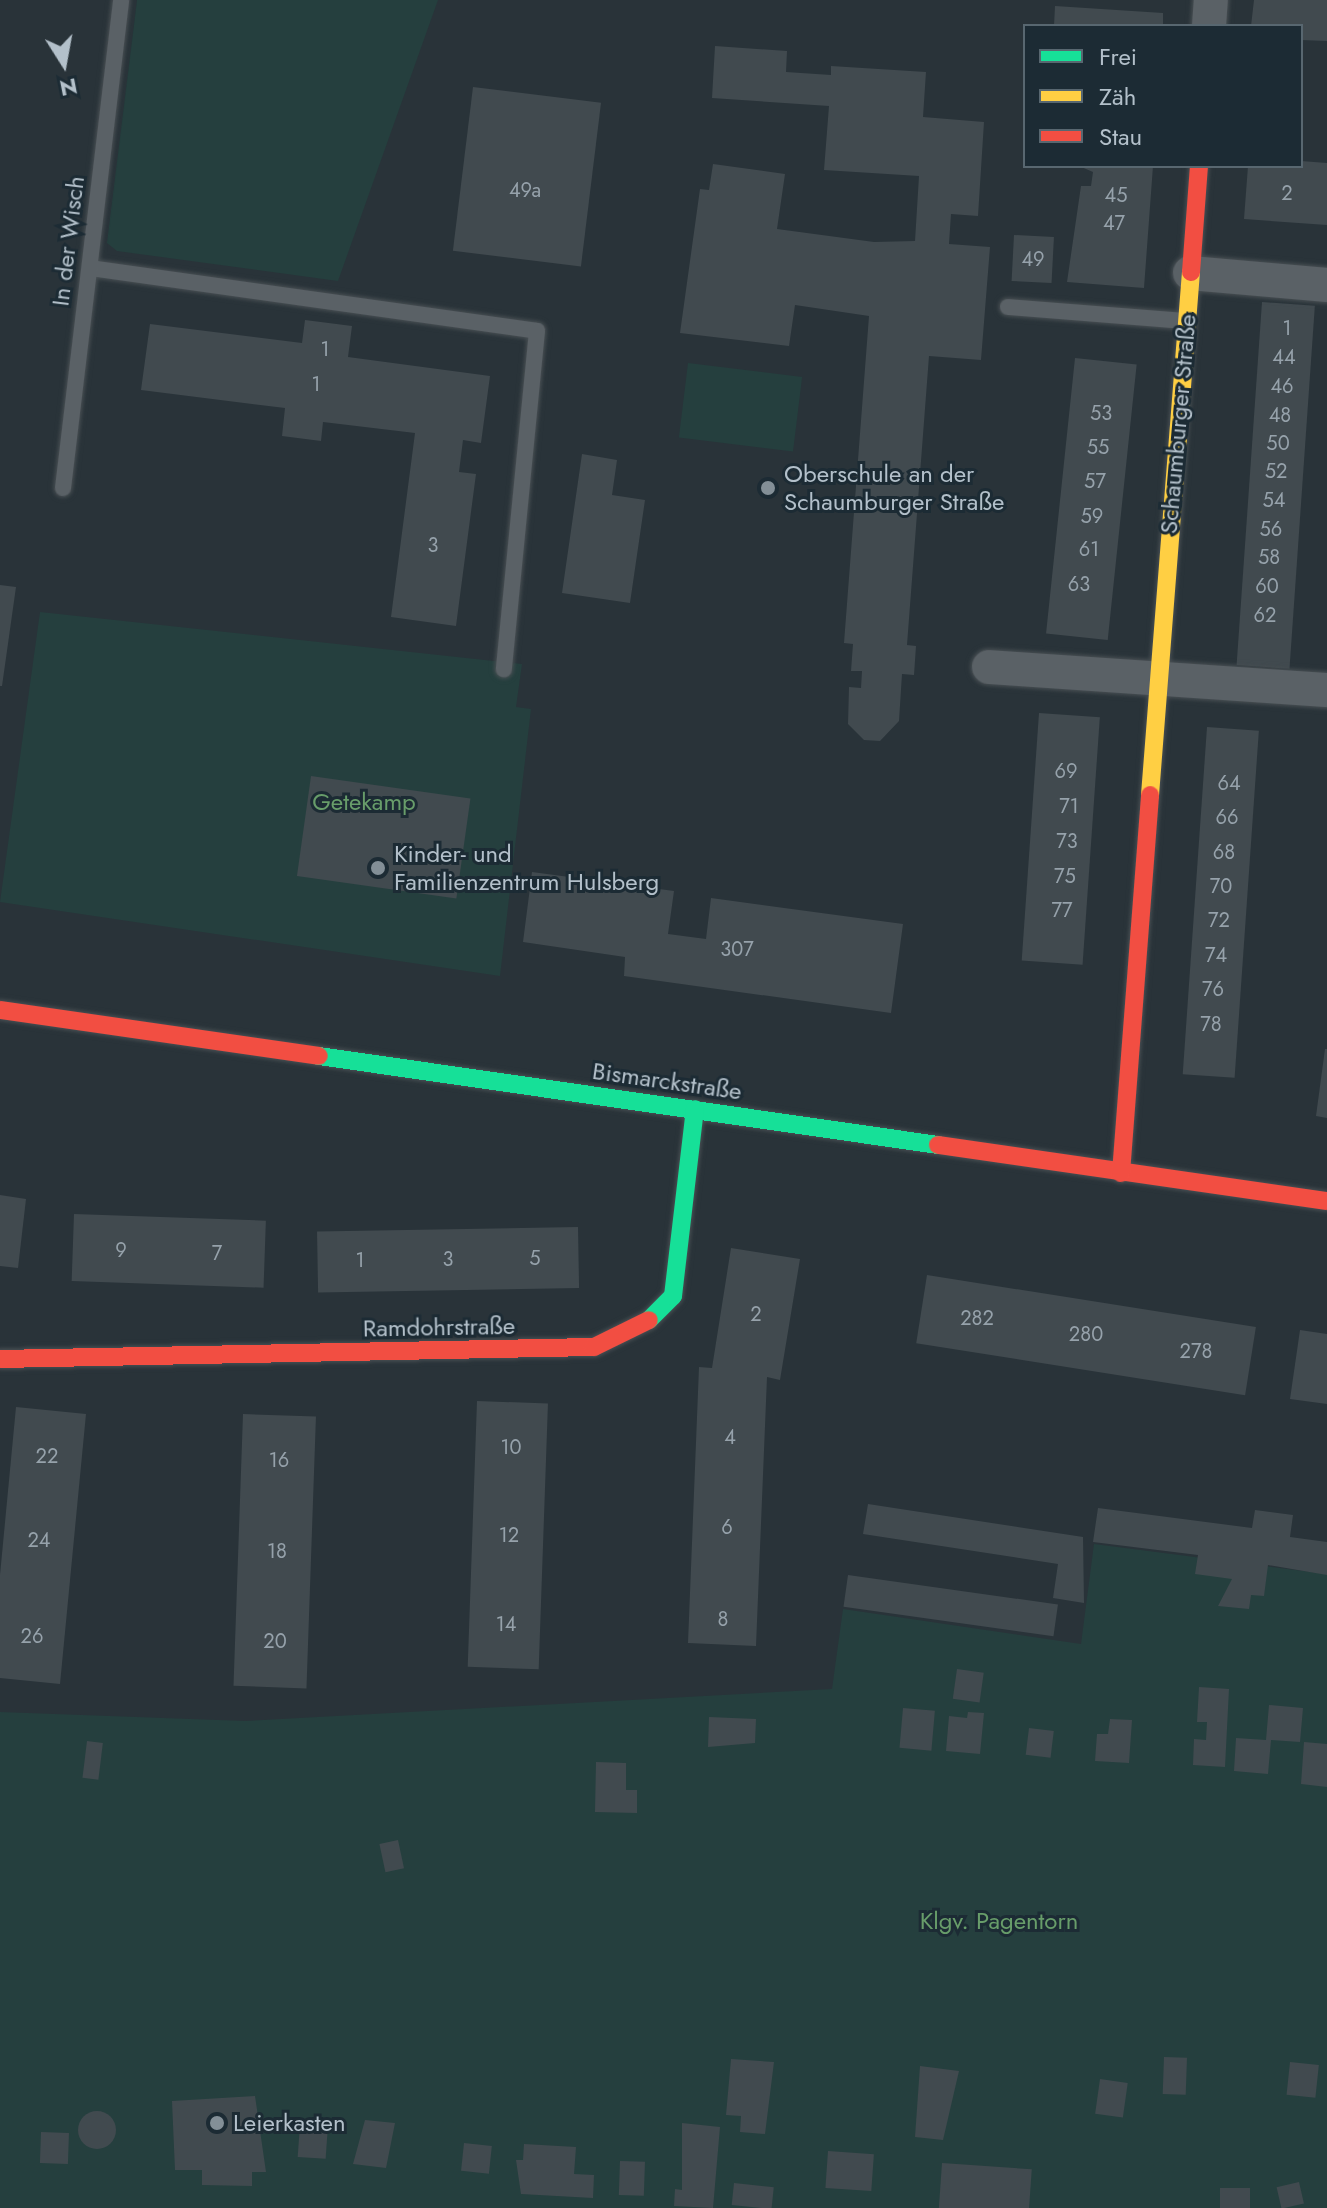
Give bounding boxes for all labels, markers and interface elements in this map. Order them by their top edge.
north arrow [24,24,104,104]
legend [1023,24,1303,168]
text: Frei [1099,39,1137,74]
text: N [57,70,80,105]
text: Zäh [1099,79,1136,114]
text: Stau [1099,119,1142,154]
street label: In der Wisch [46,174,90,308]
house number: 49a [509,178,541,202]
house number: 2 [1281,181,1293,205]
house number: 45 [1105,183,1127,207]
house number: 47 [1103,211,1125,235]
house number: 49 [1021,247,1045,271]
street label: Schaumburger Straße [1154,313,1202,535]
house number: 1 [1283,316,1291,340]
house number: 1 [321,337,329,361]
house number: 44 [1272,345,1296,369]
house number: 1 [312,372,320,396]
house number: 46 [1270,374,1294,398]
house number: 53 [1090,401,1112,425]
house number: 48 [1269,403,1291,427]
house number: 50 [1266,431,1290,455]
house number: 55 [1087,435,1109,459]
house number: 52 [1265,459,1287,483]
place label: Oberschule an der Schaumburger Straße [784,460,1004,516]
house number: 57 [1084,469,1106,493]
marker: Oberschule an der Schaumburger Straße [759,479,777,497]
house number: 54 [1263,488,1285,512]
house number: 59 [1081,504,1103,528]
house number: 56 [1260,517,1282,541]
house number: 3 [428,533,438,557]
house number: 61 [1079,537,1099,561]
house number: 58 [1258,545,1280,569]
house number: 63 [1068,572,1090,596]
house number: 60 [1255,574,1279,598]
house number: 62 [1254,603,1276,627]
house number: 69 [1054,759,1078,783]
house number: 64 [1217,771,1241,795]
park label: Getekamp [312,788,416,816]
house number: 71 [1059,794,1079,818]
house number: 66 [1215,805,1239,829]
house number: 73 [1056,829,1078,853]
place label: Kinder- und Familienzentrum Hulsberg [394,840,659,896]
house number: 68 [1213,840,1235,864]
marker: Kinder- und Familienzentrum Hulsberg [369,859,387,877]
house number: 75 [1054,864,1076,888]
house number: 70 [1210,874,1232,898]
house number: 77 [1052,898,1072,922]
house number: 72 [1208,908,1230,932]
house number: 307 [720,937,754,961]
house number: 74 [1205,943,1227,967]
house number: 76 [1202,977,1224,1001]
house number: 78 [1200,1012,1222,1036]
street label: Bismarckstraße [590,1056,744,1106]
house number: 9 [115,1238,127,1262]
house number: 7 [212,1241,222,1265]
house number: 5 [529,1246,541,1270]
house number: 3 [443,1247,453,1271]
house number: 1 [356,1248,364,1272]
house number: 2 [750,1302,762,1326]
house number: 282 [960,1306,994,1330]
street label: Ramdohrstraße [363,1311,515,1343]
house number: 280 [1069,1322,1103,1346]
house number: 278 [1180,1339,1212,1363]
house number: 4 [724,1425,736,1449]
house number: 10 [501,1435,521,1459]
house number: 22 [36,1444,58,1468]
house number: 16 [269,1448,289,1472]
house number: 6 [721,1515,733,1539]
house number: 12 [499,1523,519,1547]
house number: 24 [27,1528,51,1552]
house number: 18 [267,1539,287,1563]
house number: 8 [718,1607,728,1631]
house number: 14 [496,1612,516,1636]
house number: 26 [21,1624,43,1648]
house number: 20 [263,1629,287,1653]
park label: Klgv. Pagentorn [920,1907,1078,1935]
place label: Leierkasten [233,2109,345,2137]
marker: Leierkasten [208,2114,226,2132]

